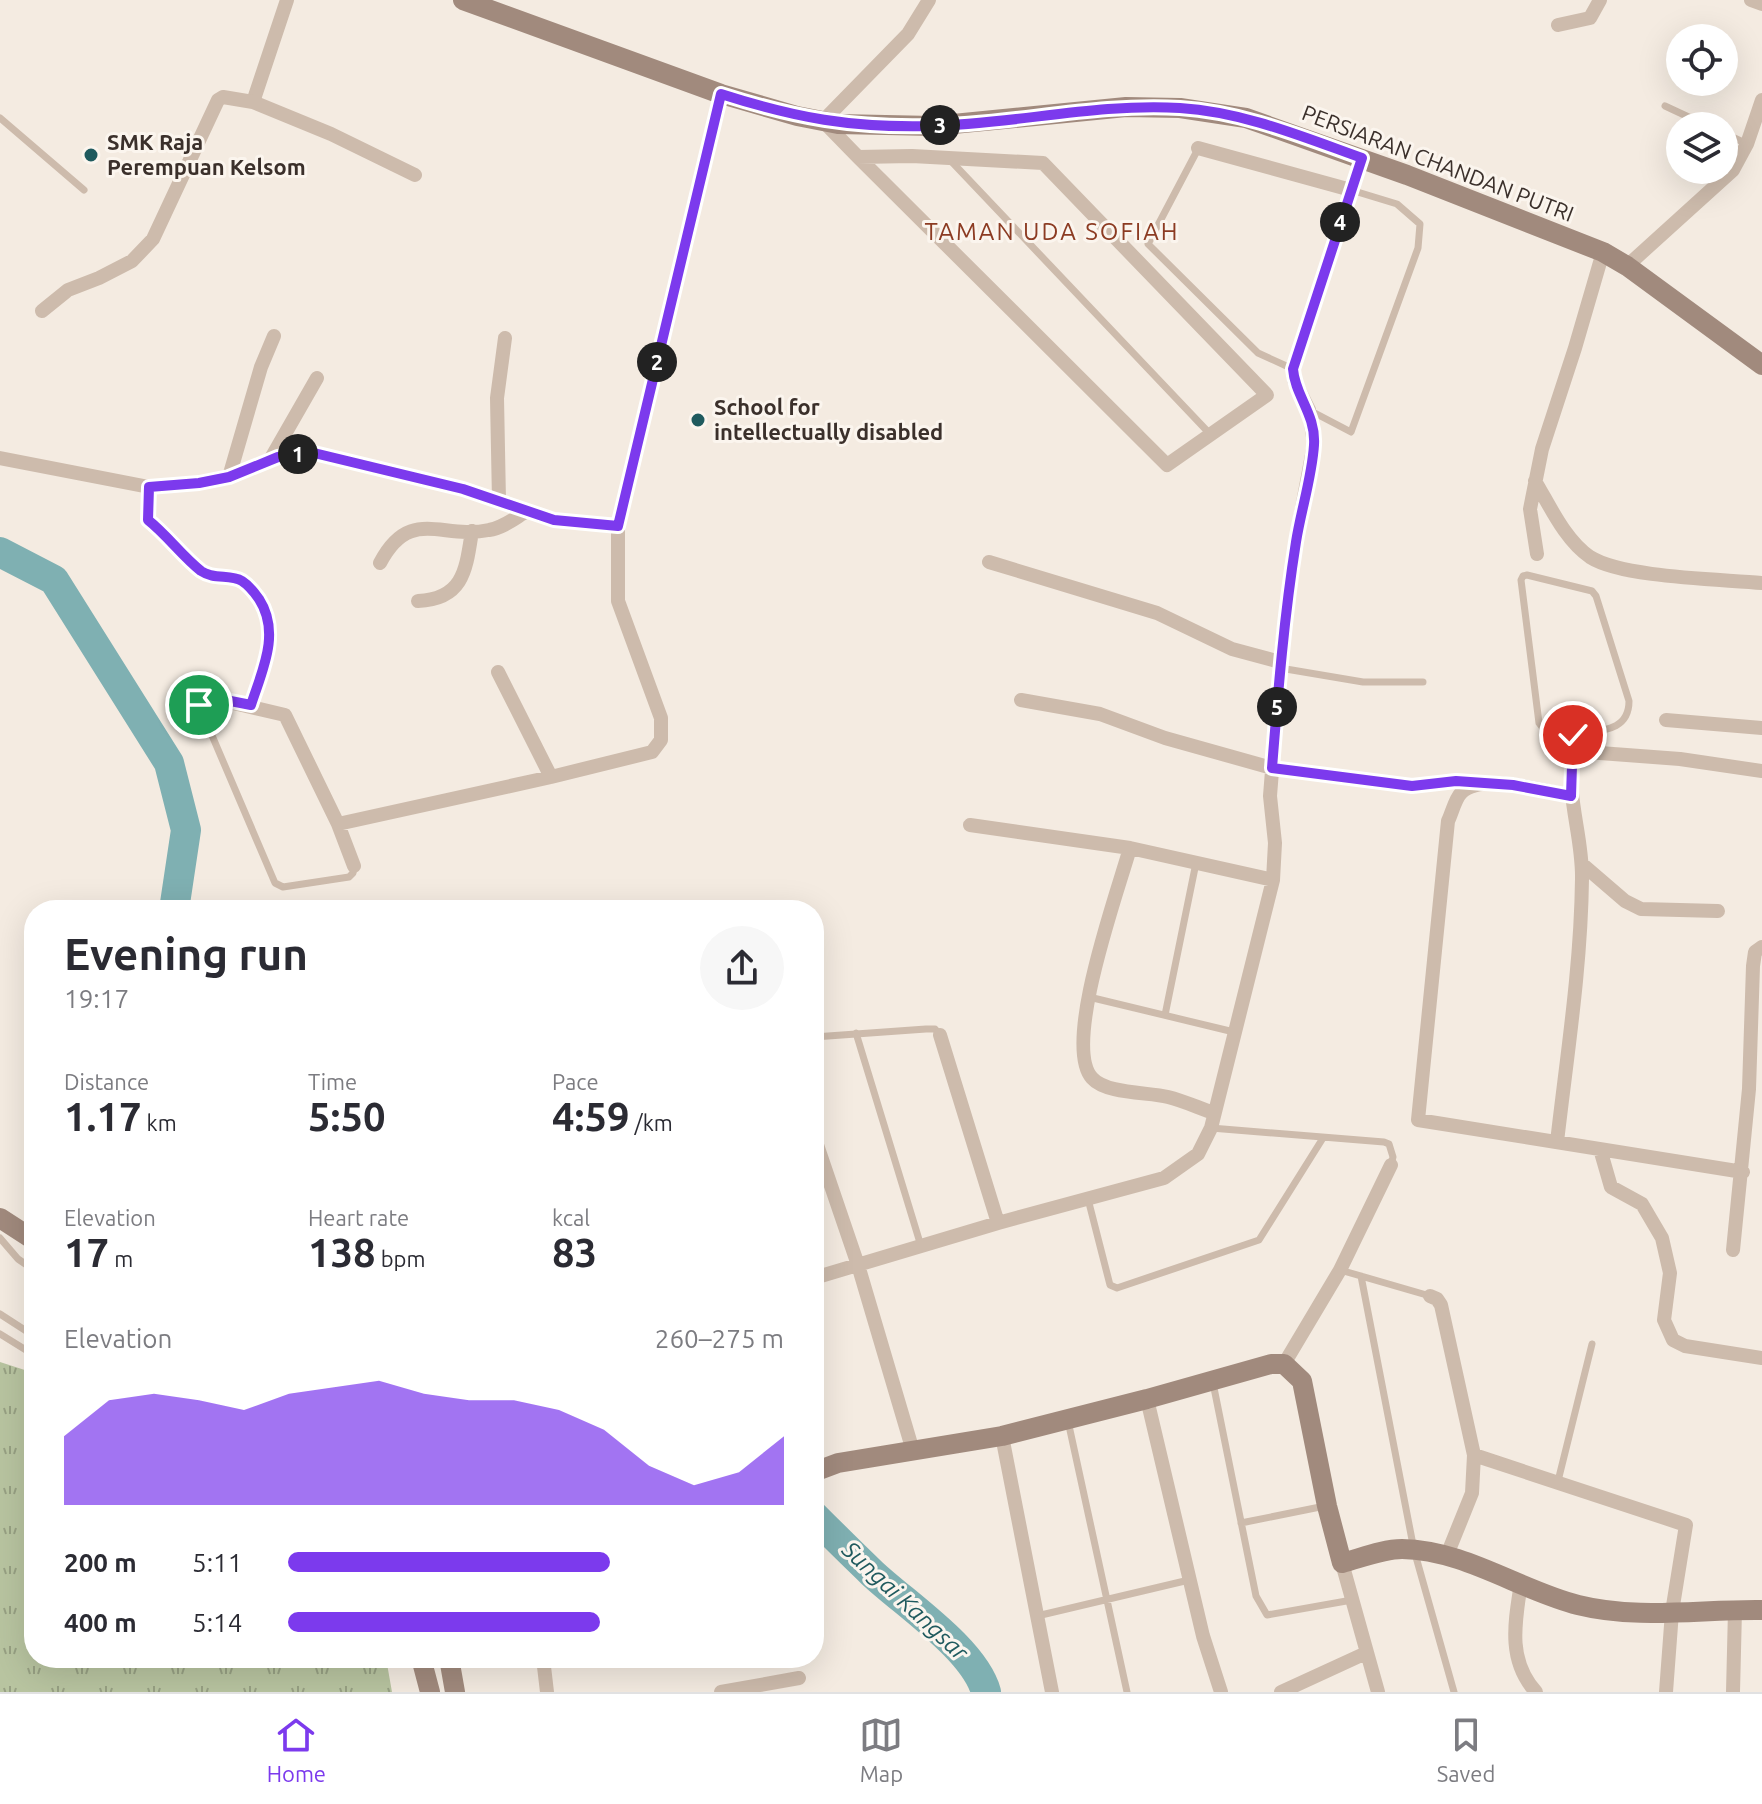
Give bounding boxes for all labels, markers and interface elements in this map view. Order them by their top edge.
map controls [1666,24,1738,184]
button: locate [1666,24,1738,96]
street label: PERSIARAN CHANDAN PUTRI [1299,99,1578,226]
pin: 3 [920,105,960,145]
text: 3 [934,112,946,137]
button: layers [1666,112,1738,184]
place label: SMK Raja Perempuan Kelsom [107,129,306,179]
marker: SMK Raja Perempuan Kelsom [82,146,100,164]
pin: 4 [1320,202,1360,242]
text: 4 [1334,209,1346,234]
district label: TAMAN UDA SOFIAH [924,218,1180,245]
pin: 2 [637,342,677,382]
text: 2 [651,349,663,374]
place label: School for intellectually disabled [714,394,943,444]
marker: School for intellectually disabled [689,411,707,429]
pin: 1 [278,434,318,474]
text: 1 [292,441,304,466]
pin [165,671,233,739]
icon: arrive [177,683,221,727]
pin: 5 [1257,687,1297,727]
text: 5 [1271,694,1283,719]
pin [1539,701,1607,769]
icon: check [1551,713,1595,757]
button: share [700,926,784,1010]
text: Evening run [64,929,308,978]
text: 19:17 [64,984,129,1013]
text: Distance [64,1069,149,1094]
text: Time [308,1069,357,1094]
text: Pace [552,1069,599,1094]
text: 1.17 [64,1094,142,1139]
text: 5:50 [308,1094,386,1139]
text: 4:59 [552,1094,630,1139]
text: km [142,1110,177,1135]
text: /km [630,1110,673,1135]
text: Elevation [64,1205,156,1230]
text: Heart rate [308,1205,409,1230]
text: kcal [552,1205,590,1230]
text: 17 [64,1230,109,1275]
text: 138 [308,1230,376,1275]
text: 83 [552,1230,597,1275]
text: m [109,1246,133,1271]
text: bpm [376,1246,425,1271]
text: Elevation [64,1324,172,1353]
text: 260–275 m [655,1324,784,1353]
water label: Sungai Kangsar [836,1535,974,1666]
text: 200 m [64,1548,137,1577]
text: 5:11 [192,1548,242,1577]
text: 400 m [64,1608,137,1637]
text: 5:14 [192,1608,242,1637]
tab: Home [267,1713,326,1786]
tab: Map [859,1713,903,1786]
tab: Saved [1437,1713,1495,1786]

